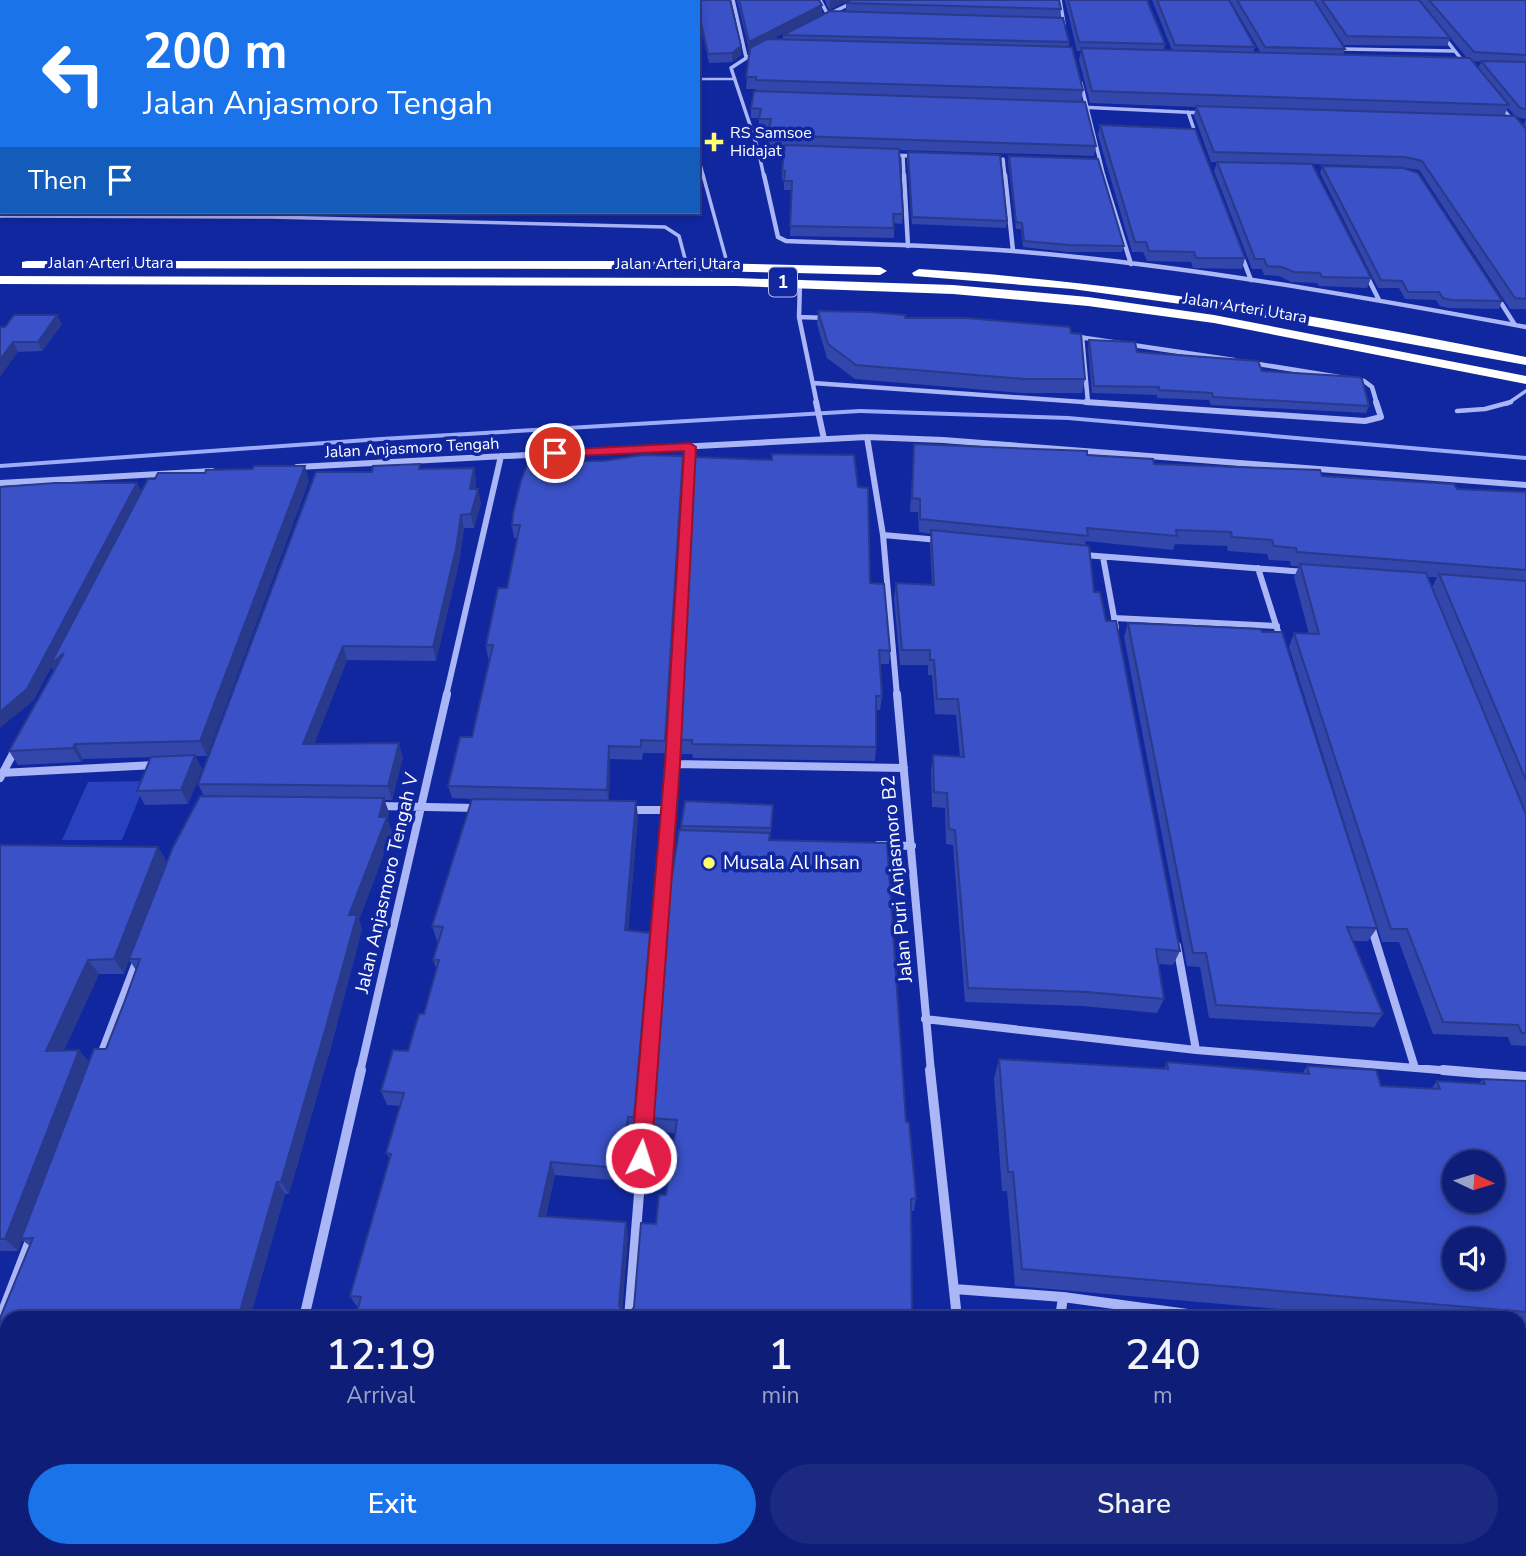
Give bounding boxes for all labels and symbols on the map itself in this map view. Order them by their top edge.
place label: RS Samsoe Hidajat [730,122,812,162]
marker: RS Samsoe Hidajat [704,132,724,152]
street label: Jalan Arteri Utara [47,252,174,274]
street label: Jalan Arteri Utara [614,253,741,275]
road number: 1 [769,268,797,296]
street label: Jalan Arteri Utara [1180,287,1309,329]
pin [525,423,585,483]
street label: Jalan Anjasmoro Tengah [323,432,500,464]
street label: Jalan Anjasmoro Tengah V [349,769,425,997]
street label: Jalan Puri Anjasmoro B2 [875,774,919,985]
place label: Musala Al Ihsan [723,850,860,876]
marker: Musala Al Ihsan [701,855,717,871]
position arrow [604,1121,678,1195]
north arrow [1442,1150,1505,1213]

